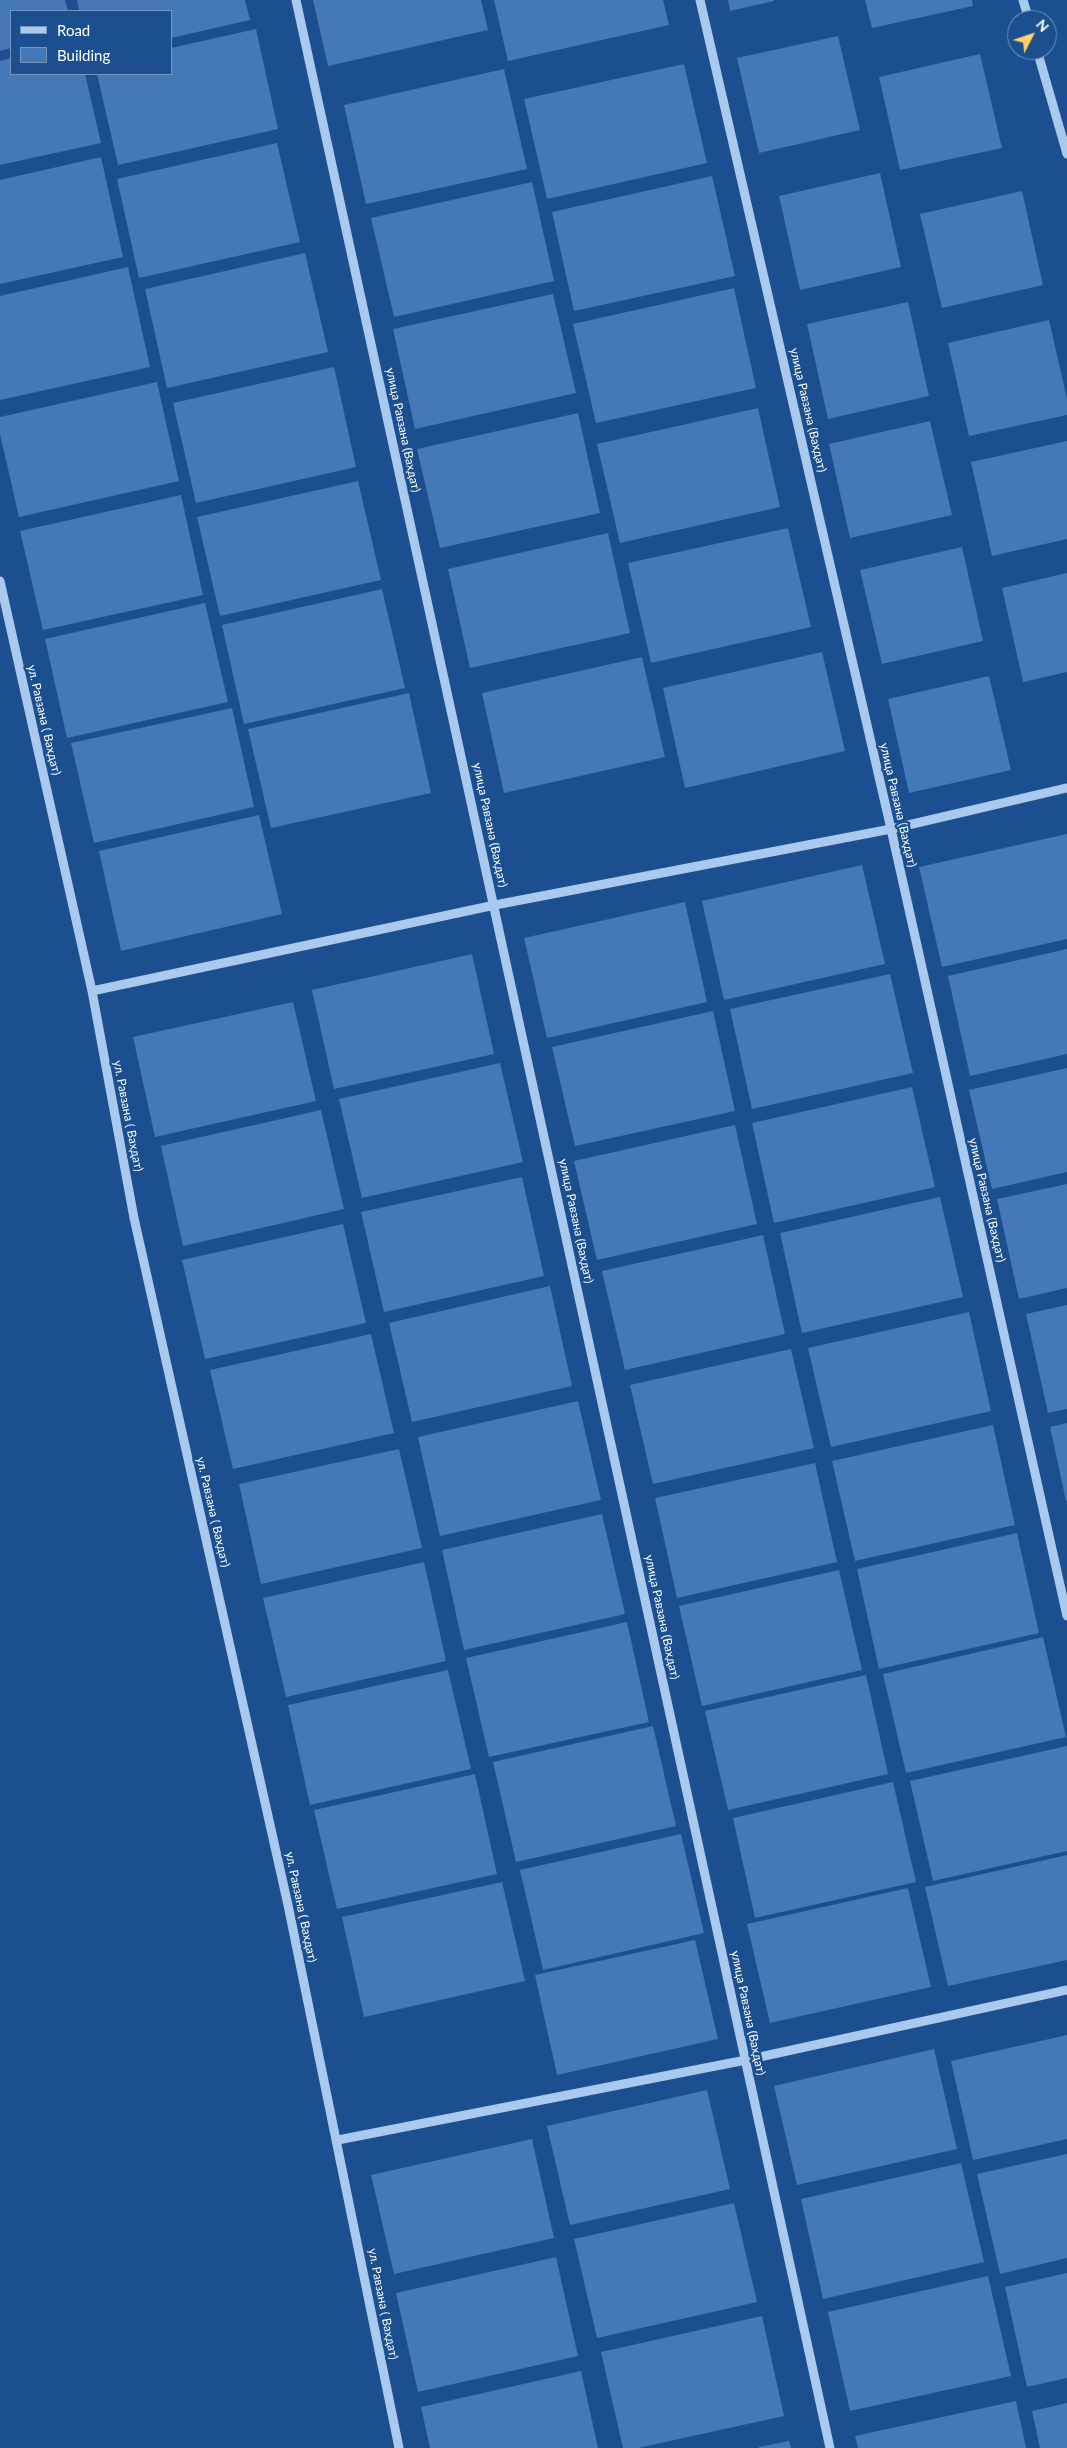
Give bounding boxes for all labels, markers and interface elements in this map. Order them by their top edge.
legend [10,10,172,75]
north arrow [1007,10,1057,60]
text: N [1033,16,1053,35]
text: Road [57,21,90,39]
text: Building [57,46,110,64]
street label: улица Равзана (Вахдат) [787,346,829,474]
street label: улица Равзана (Вахдат) [383,366,423,494]
street label: ул. Равзана ( Вахдат) [24,663,64,777]
street label: улица Равзана (Вахдат) [877,741,919,869]
street label: улица Равзана (Вахдат) [470,761,510,889]
street label: ул. Равзана ( Вахдат) [110,1059,146,1173]
street label: улица Равзана (Вахдат) [966,1136,1008,1264]
street label: улица Равзана (Вахдат) [556,1157,596,1285]
street label: ул. Равзана ( Вахдат) [193,1455,233,1569]
street label: улица Равзана (Вахдат) [642,1553,682,1681]
street label: ул. Равзана ( Вахдат) [282,1850,320,1964]
street label: улица Равзана (Вахдат) [728,1949,768,2077]
street label: ул. Равзана ( Вахдат) [365,2247,401,2361]

